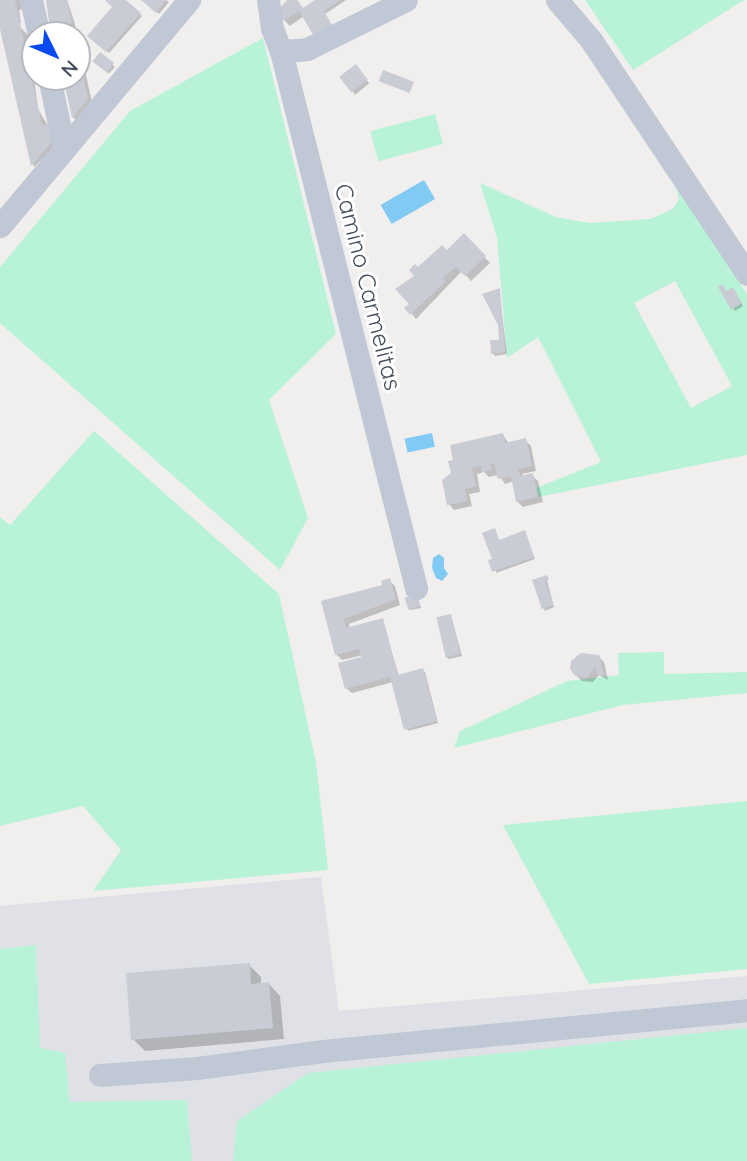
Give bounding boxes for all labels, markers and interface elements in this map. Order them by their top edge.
north arrow [21,21,91,91]
text: N [56,56,83,82]
street label: Camino Carmelitas [328,181,408,393]

